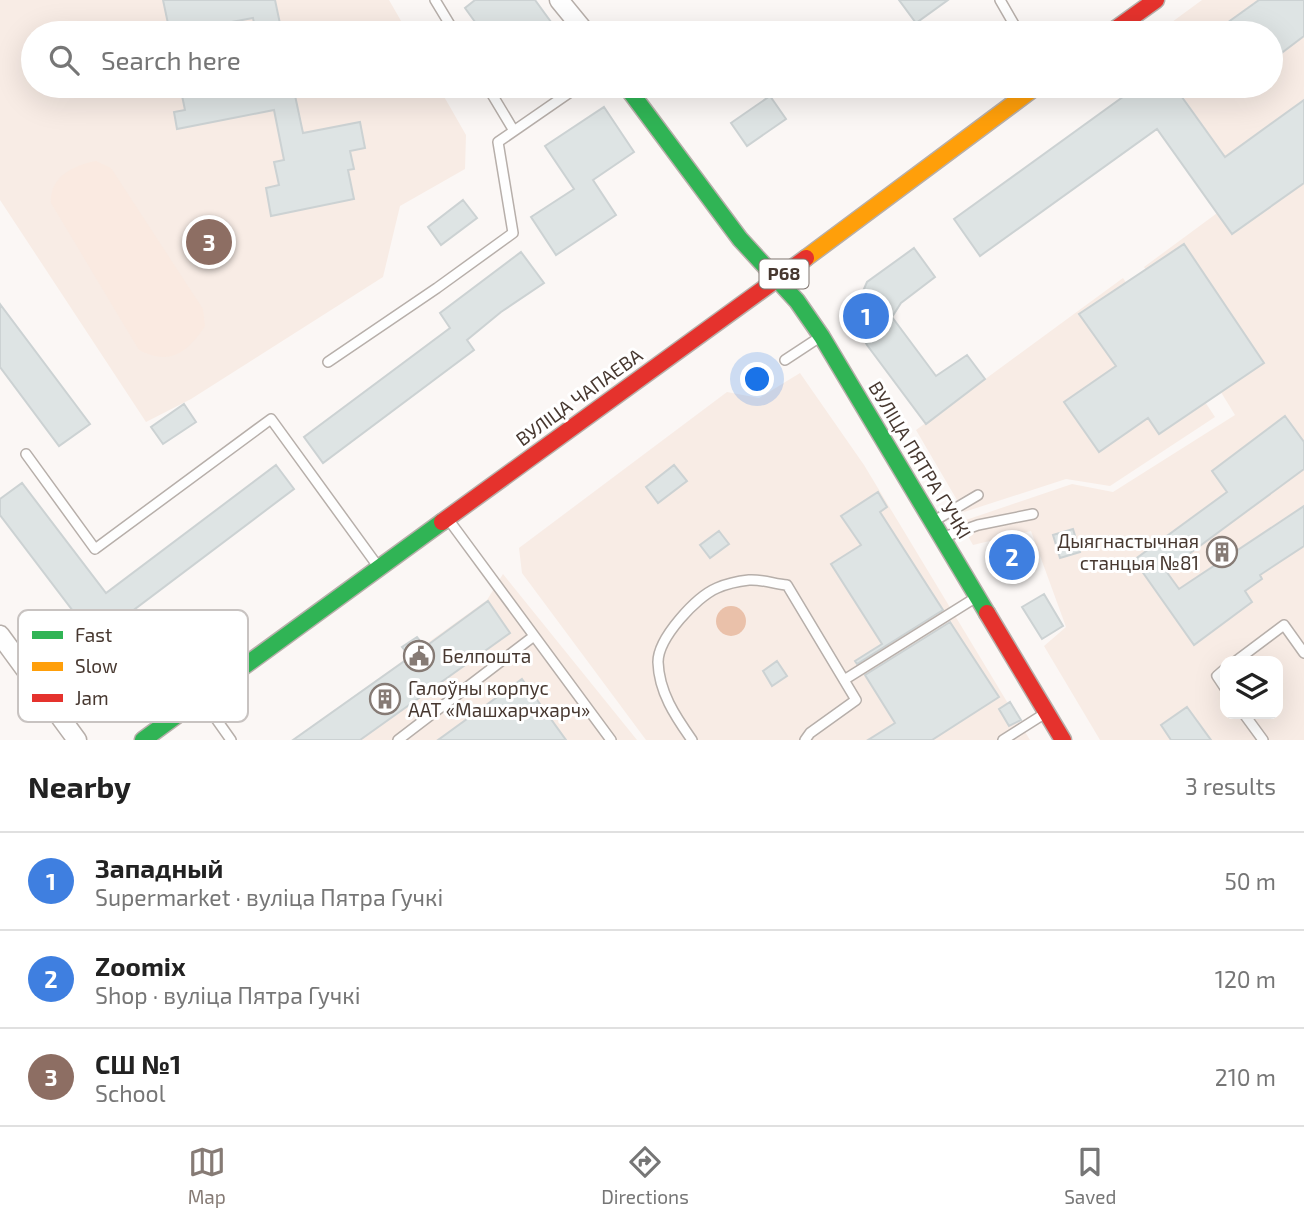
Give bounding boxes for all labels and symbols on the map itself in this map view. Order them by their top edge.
pin: 3 [186,216,232,268]
road number: Р68 [760,260,808,288]
pin: 1 [843,290,889,342]
street label: ВУЛІЦА ЧАПАЕВА [511,343,647,450]
your location [740,362,774,396]
street label: ВУЛІЦА ПЯТРА ГУЧКІ [864,377,977,543]
place label: Дыягнастычная станцыя №81 [1057,529,1199,574]
pin: 2 [989,531,1035,583]
building icon: Дыягнастычная станцыя №81 [1205,535,1239,569]
legend [18,610,248,722]
text: Fast [75,623,112,646]
public building icon: Белпошта [402,639,436,673]
place label: Белпошта [442,644,531,667]
text: Slow [75,654,118,677]
place label: Галоўны корпус ААТ «Машхарчхарч» [408,676,590,721]
building icon: Галоўны корпус ААТ «Машхарчхарч» [368,682,402,716]
text: Jam [75,686,109,709]

